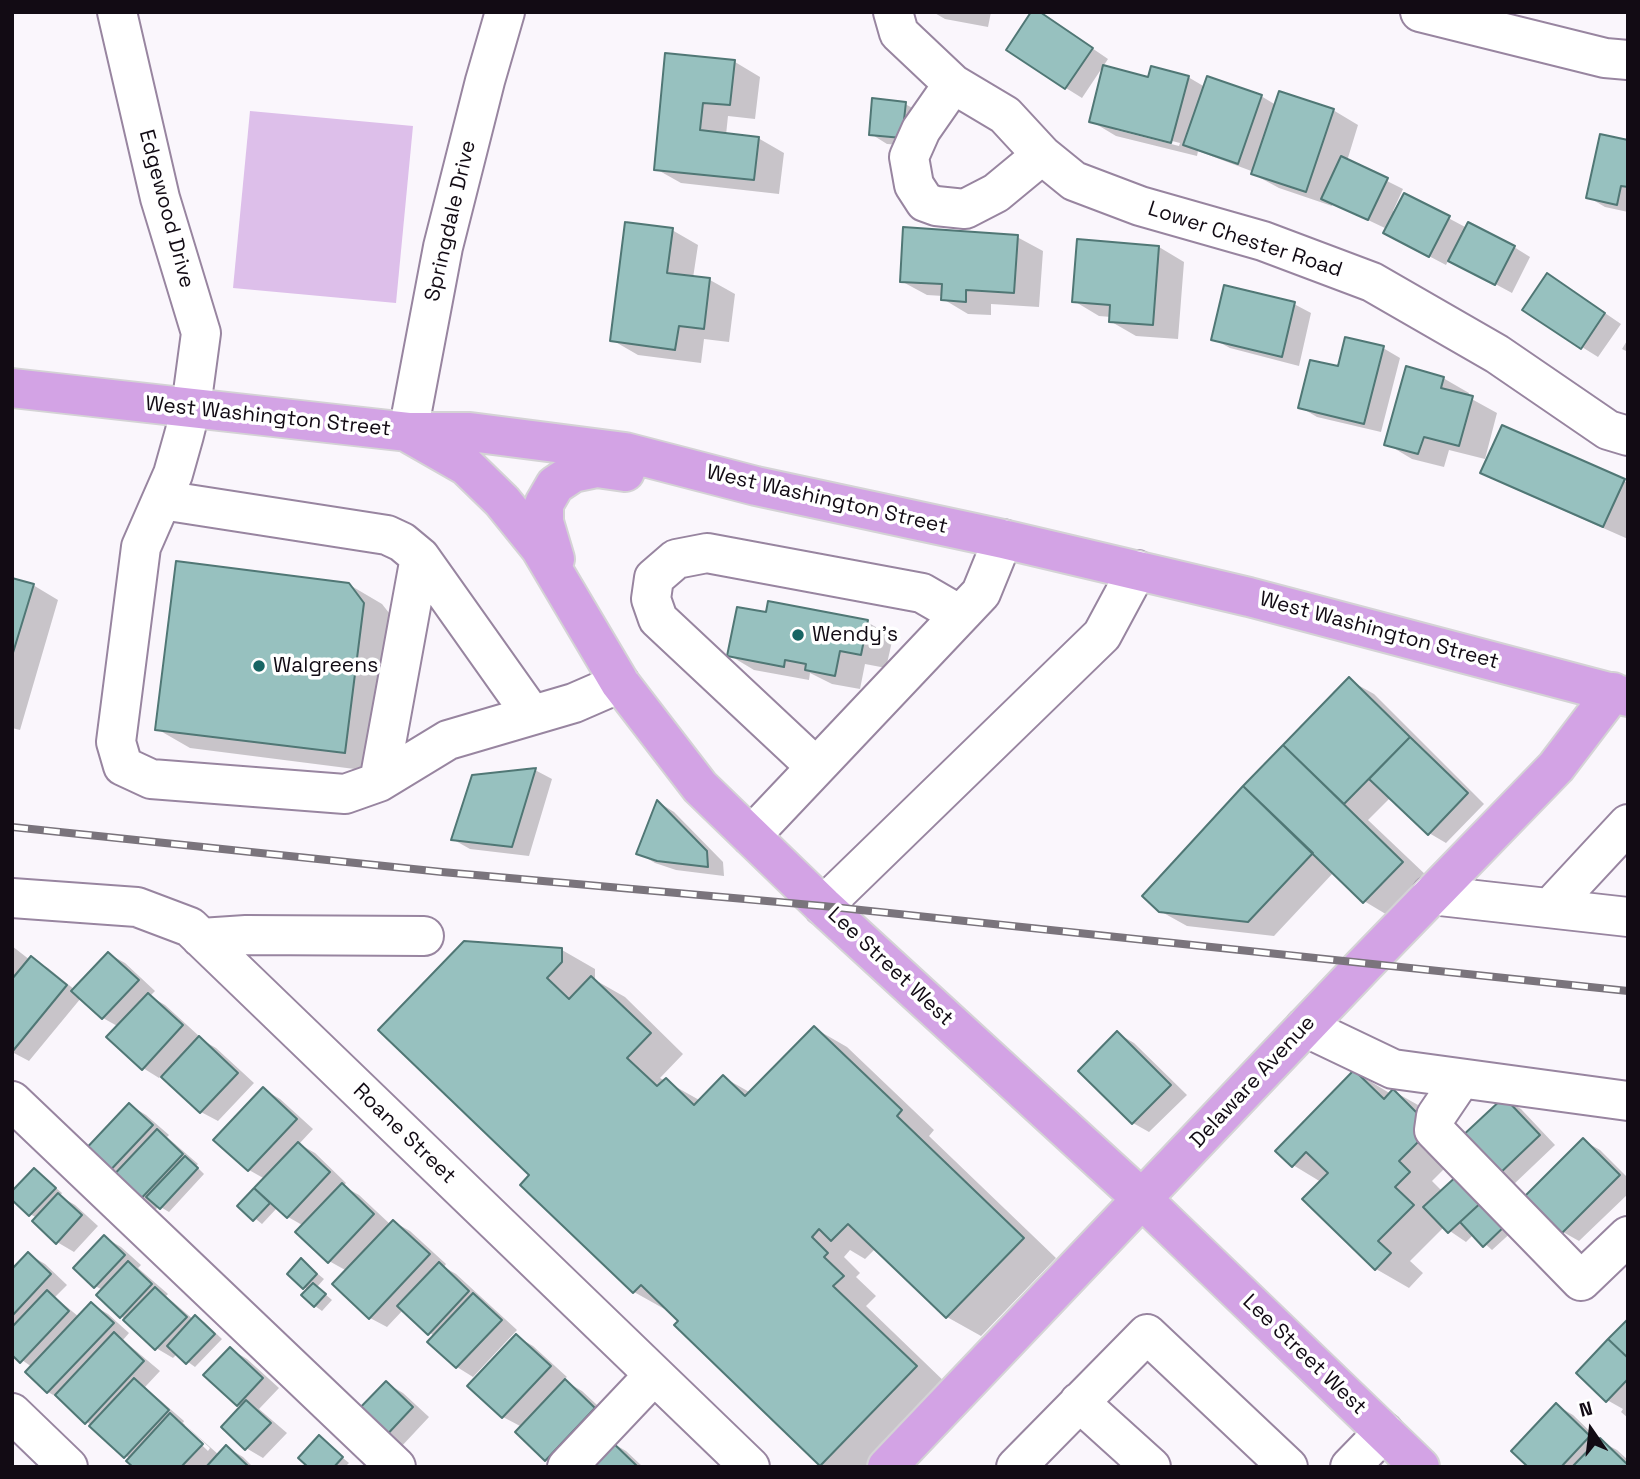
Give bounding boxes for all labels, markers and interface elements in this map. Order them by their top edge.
street label: Edgewood Drive [133,127,199,291]
street label: Springdale Drive [420,138,482,304]
street label: Lower Chester Road [1145,197,1345,283]
street label: West Washington Street [144,392,392,442]
street label: West Washington Street [704,460,950,540]
street label: West Washington Street [1257,587,1501,675]
place label: Wendy's [812,622,898,648]
marker: Wendy's [790,627,806,643]
place label: Walgreens [273,653,378,679]
marker: Walgreens [251,658,267,674]
street label: Lee Street West [822,902,958,1032]
street label: Delaware Avenue [1185,1011,1321,1153]
street label: Roane Street [347,1079,461,1189]
street label: Lee Street West [1237,1290,1371,1420]
north arrow [1556,1395,1626,1465]
text: N [1577,1395,1595,1423]

